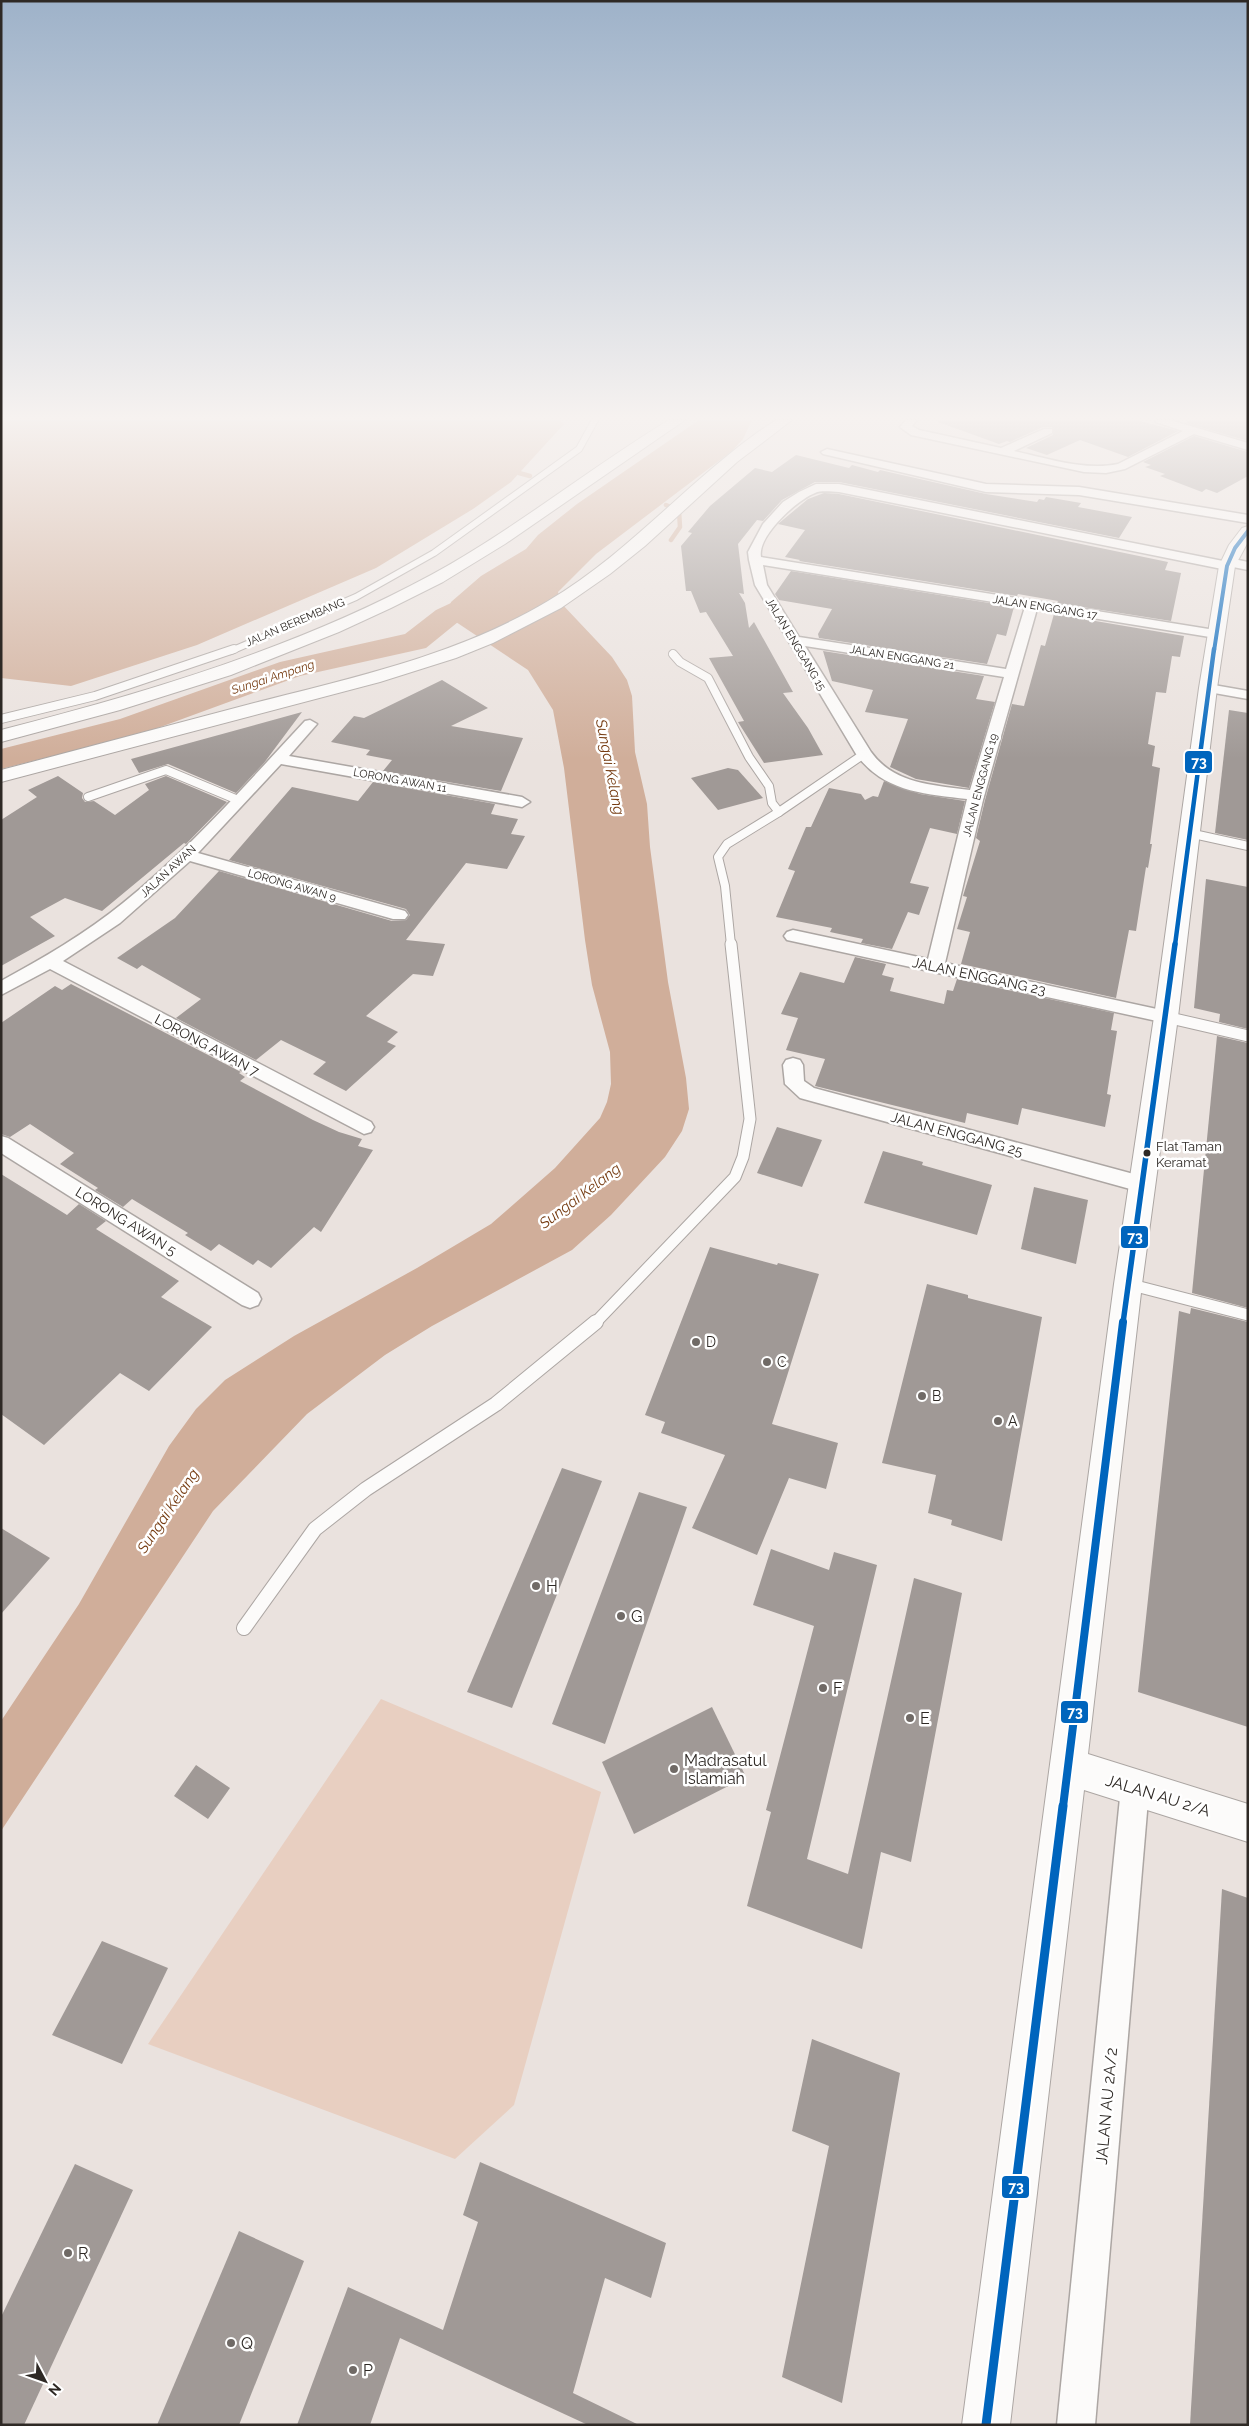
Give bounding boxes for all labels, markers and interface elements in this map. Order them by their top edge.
street label: JALAN ENGGANG 17 [992,593,1098,622]
street label: JALAN ENGGANG 15 [763,595,828,693]
street label: JALAN BEREMBANG [244,596,347,649]
street label: JALAN ENGGANG 21 [849,643,955,672]
water label: Sungai Ampang [229,657,316,697]
water label: Sungai Kelang [592,717,628,817]
street label: JALAN ENGGANG 19 [960,732,1001,838]
line badge: 73 [1184,750,1213,774]
text: 73 [1191,754,1207,770]
street label: LORONG AWAN 11 [352,766,448,795]
street label: JALAN AWAN [138,842,199,900]
street label: LORONG AWAN 9 [246,867,338,904]
street label: JALAN ENGGANG 23 [911,954,1047,998]
street label: LORONG AWAN 7 [152,1011,262,1079]
street label: JALAN ENGGANG 25 [889,1109,1025,1159]
place label: Flat Taman Keramat [1156,1139,1222,1170]
marker: Flat Taman Keramat [1142,1148,1152,1158]
water label: Sungai Kelang [535,1159,624,1233]
street label: LORONG AWAN 5 [73,1184,180,1259]
line badge: 73 [1120,1225,1149,1249]
text: 73 [1127,1229,1143,1245]
place label: D [706,1334,716,1350]
marker: D [690,1336,702,1348]
place label: C [777,1354,787,1370]
marker: C [761,1356,773,1368]
place label: B [932,1388,941,1404]
marker: B [916,1390,928,1402]
place label: A [1008,1413,1018,1429]
marker: A [992,1415,1004,1427]
water label: Sungai Kelang [133,1466,203,1557]
place label: H [546,1577,558,1596]
marker: H [530,1580,542,1592]
place label: G [631,1607,642,1626]
marker: G [615,1610,627,1622]
place label: F [833,1679,842,1698]
marker: F [817,1682,829,1694]
line badge: 73 [1060,1700,1089,1724]
text: 73 [1067,1704,1083,1720]
place label: E [920,1709,930,1728]
marker: E [904,1712,916,1724]
place label: Madrasatul Islamiah [684,1751,767,1788]
marker: Madrasatul Islamiah [668,1763,680,1775]
street label: JALAN AU 2/A [1103,1771,1213,1820]
street label: JALAN AU 2A/2 [1092,2047,1121,2165]
line badge: 73 [1001,2175,1030,2199]
text: 73 [1008,2179,1024,2195]
place label: R [78,2244,88,2263]
marker: R [62,2247,74,2259]
place label: Q [241,2334,253,2353]
marker: Q [225,2337,237,2349]
north arrow [20,2356,70,2406]
place label: P [363,2361,373,2380]
marker: P [347,2364,359,2376]
text: N [45,2380,64,2399]

